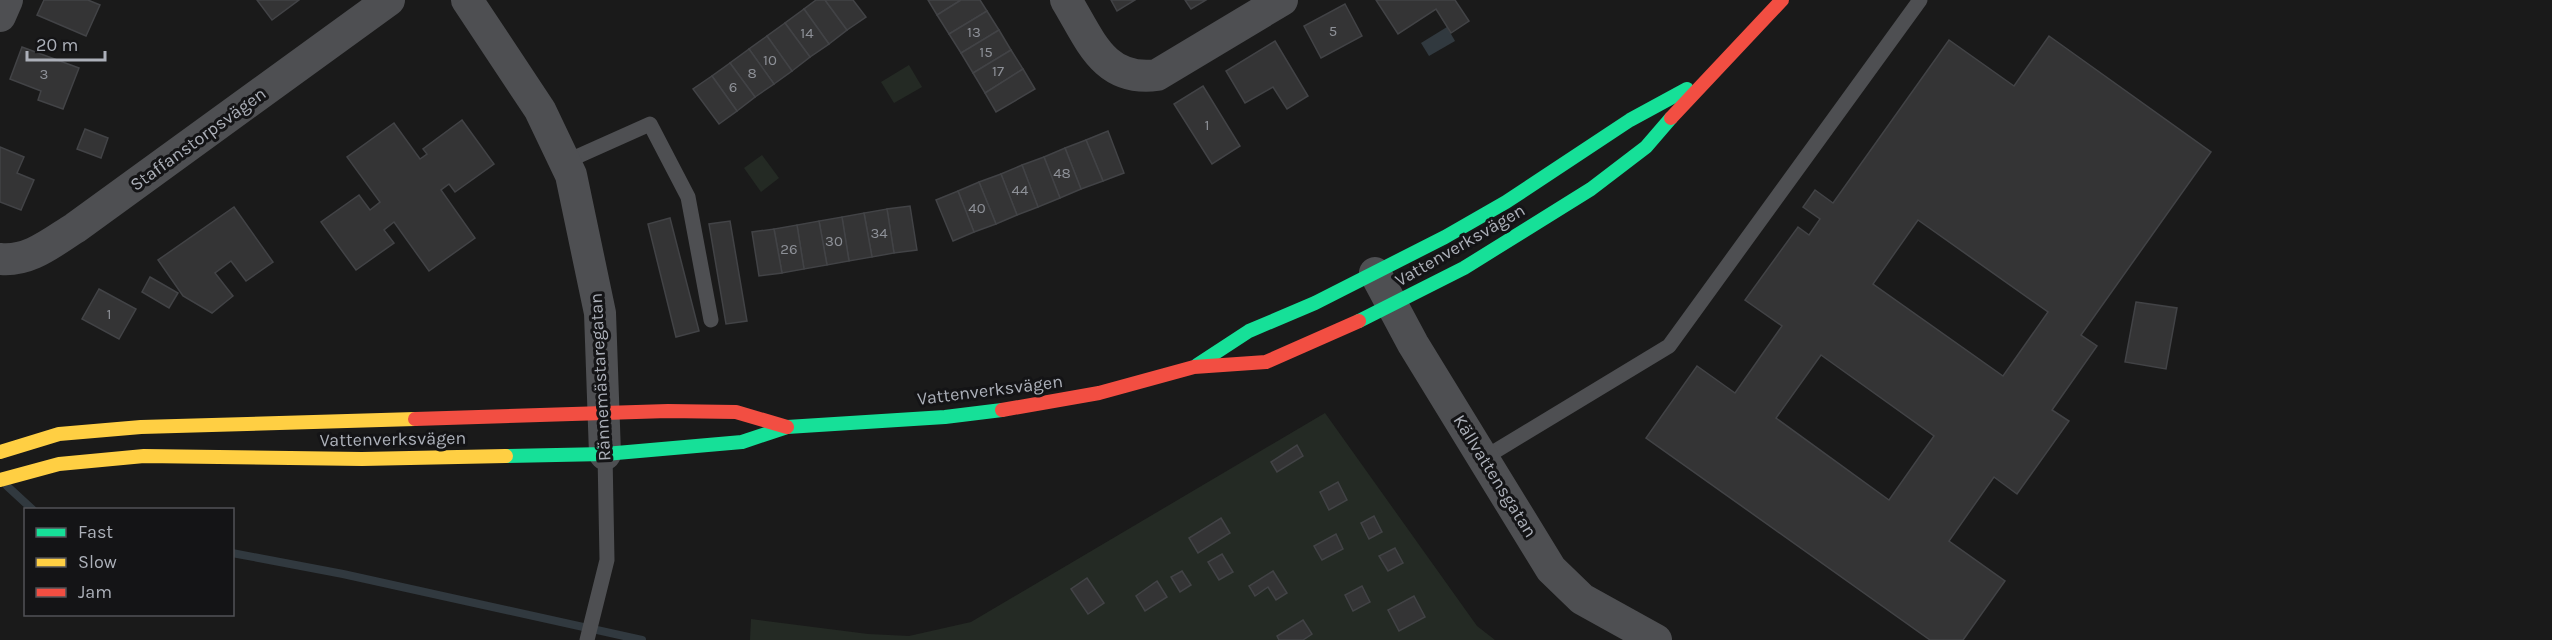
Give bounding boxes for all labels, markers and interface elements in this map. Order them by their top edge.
house number: 5 [1329,22,1337,40]
house number: 13 [967,23,981,41]
scale bar [27,24,105,62]
house number: 14 [800,24,814,42]
text: 20 m [36,34,78,56]
house number: 15 [979,43,993,61]
house number: 10 [763,51,777,69]
house number: 17 [992,62,1004,80]
house number: 8 [747,64,757,82]
house number: 3 [40,65,48,83]
house number: 6 [729,78,737,96]
street label: Staffanstorpsvägen [126,82,270,196]
house number: 1 [1205,116,1209,134]
house number: 48 [1053,164,1071,182]
house number: 44 [1012,181,1029,199]
house number: 40 [968,199,986,217]
street label: Vattenverksvägen [1391,199,1529,291]
house number: 34 [870,224,888,242]
house number: 30 [825,232,843,250]
house number: 26 [780,240,798,258]
street label: Rännemästaregatan [585,292,615,462]
house number: 1 [107,305,111,323]
street label: Vattenverksvägen [916,370,1064,410]
street label: Källvattensgatan [1448,411,1542,541]
street label: Vattenverksvägen [319,427,467,451]
legend [24,508,234,616]
text: Fast [78,521,113,543]
text: Slow [78,551,117,573]
text: Jam [78,581,112,603]

